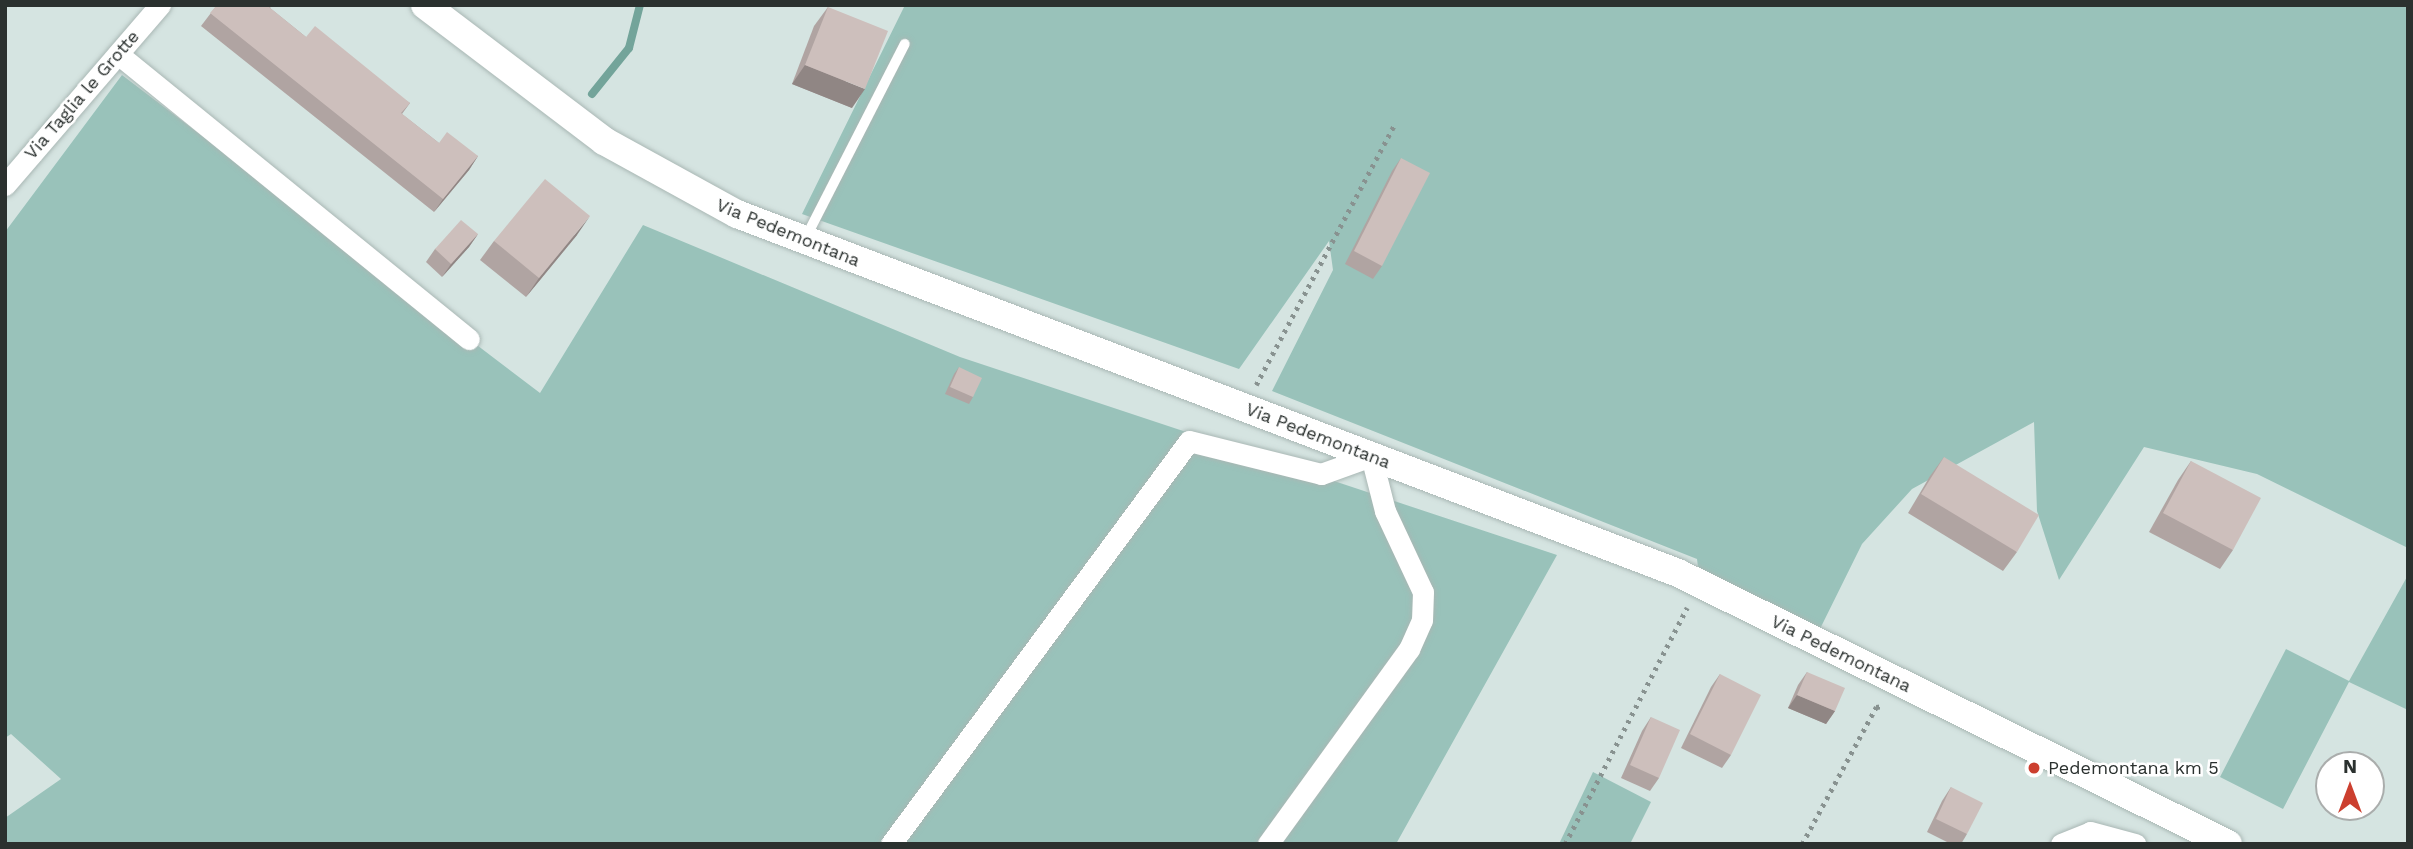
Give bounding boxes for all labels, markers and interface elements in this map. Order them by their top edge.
street label: Via Taglia le Grotte [20,26,144,164]
street label: Via Pedemontana [713,194,863,272]
street label: Via Pedemontana [1242,398,1394,474]
street label: Via Pedemontana [1767,611,1915,697]
north arrow [2315,751,2385,821]
text: N [2343,755,2357,778]
place label: Pedemontana km 5 [2048,757,2219,779]
marker: Pedemontana km 5 [2026,760,2042,776]

